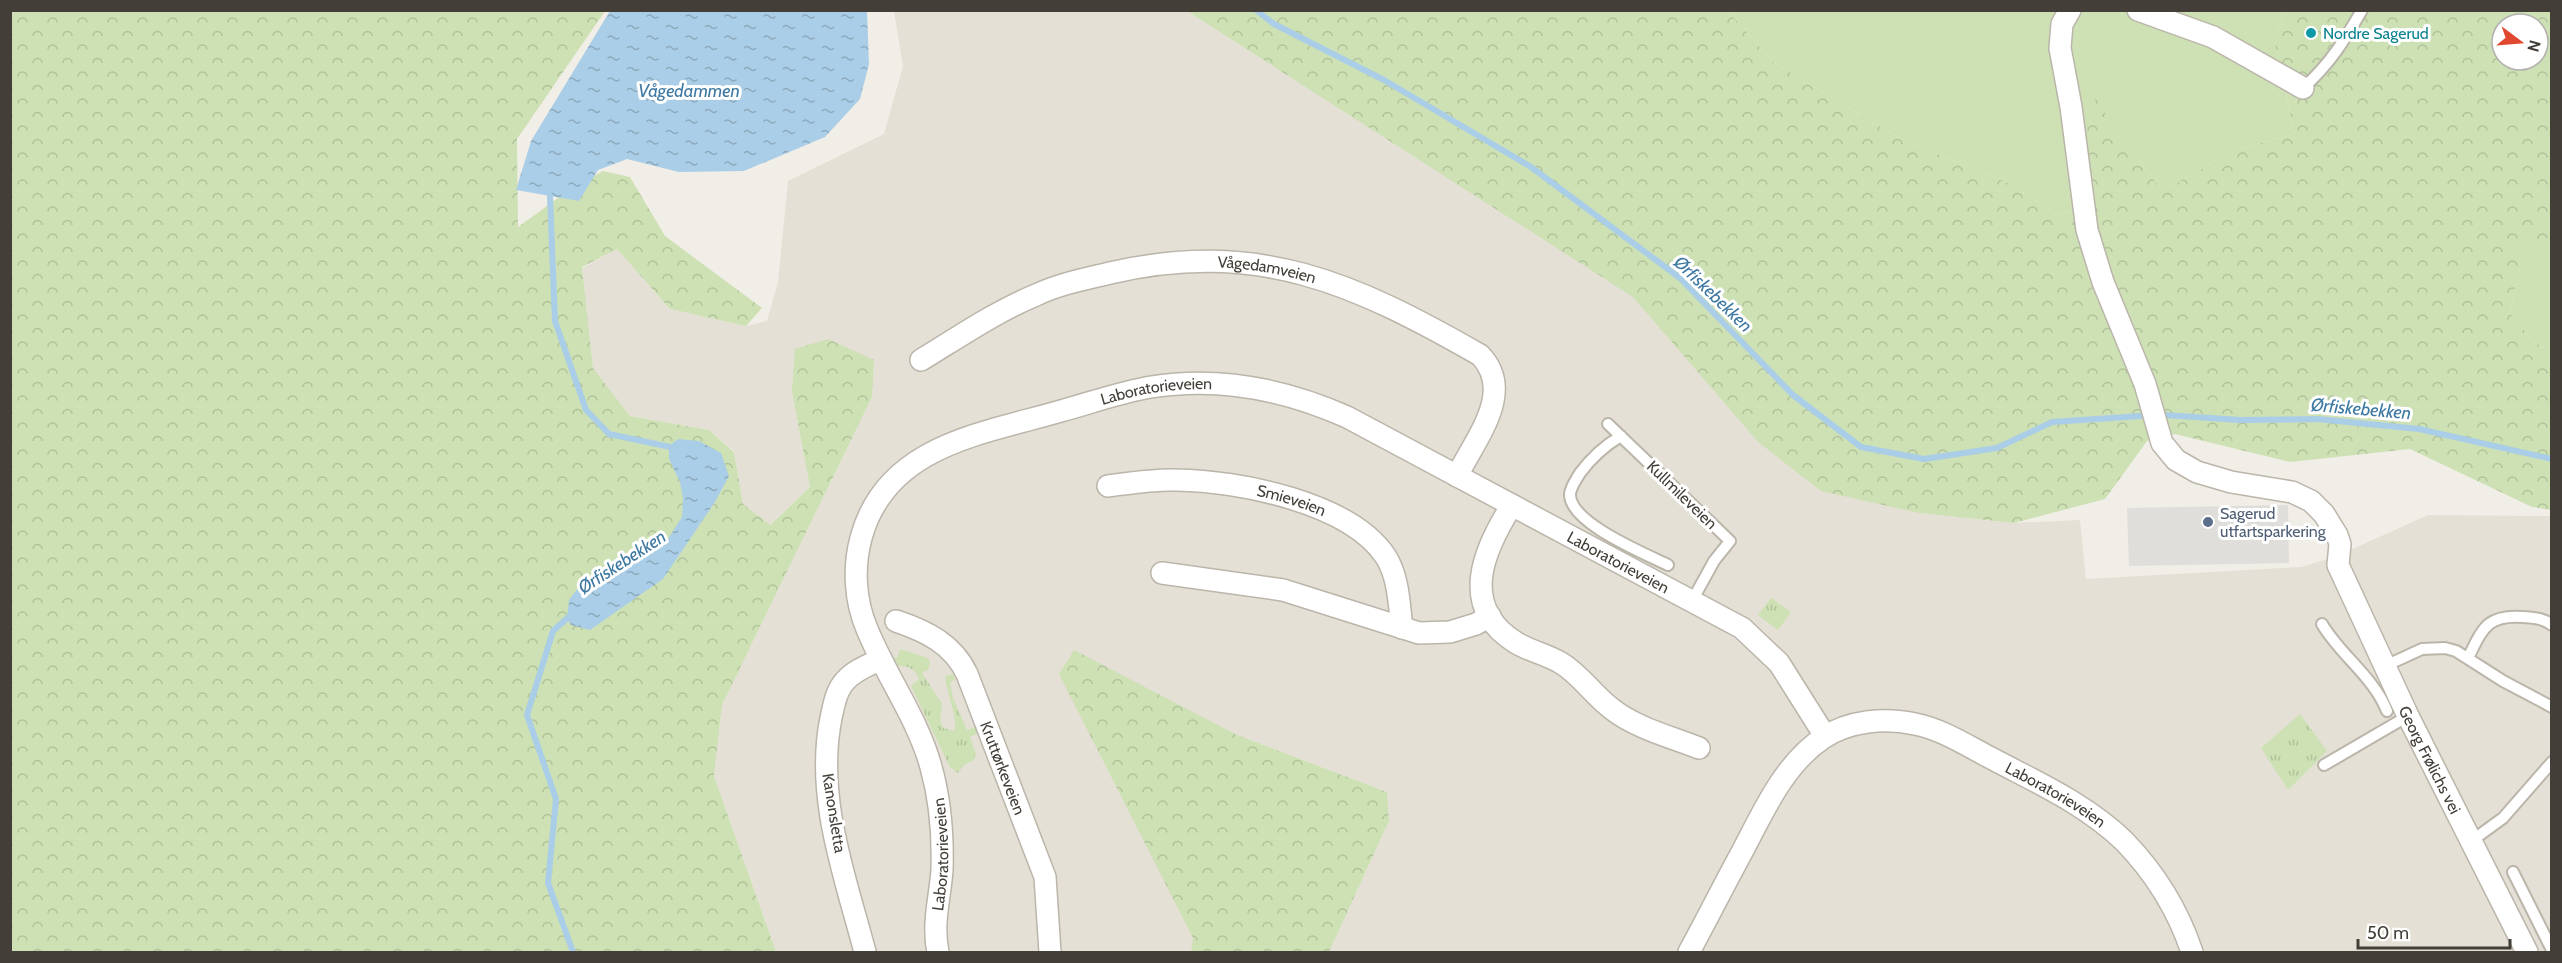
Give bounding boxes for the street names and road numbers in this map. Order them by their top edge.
street label: Vågedamveien [1217,252,1319,287]
street label: Laboratorieveien [1098,374,1213,408]
street label: Kullmileveien [1643,457,1721,533]
street label: Smieveien [1255,480,1329,520]
street label: Laboratorieveien [1564,527,1673,597]
street label: Georg Frølichs vei [2395,703,2465,817]
street label: Kruttørkeveien [977,719,1030,817]
street label: Laboratorieveien [2002,758,2110,831]
street label: Kanonsletta [818,772,850,855]
street label: Laboratorieveien [928,797,952,912]

